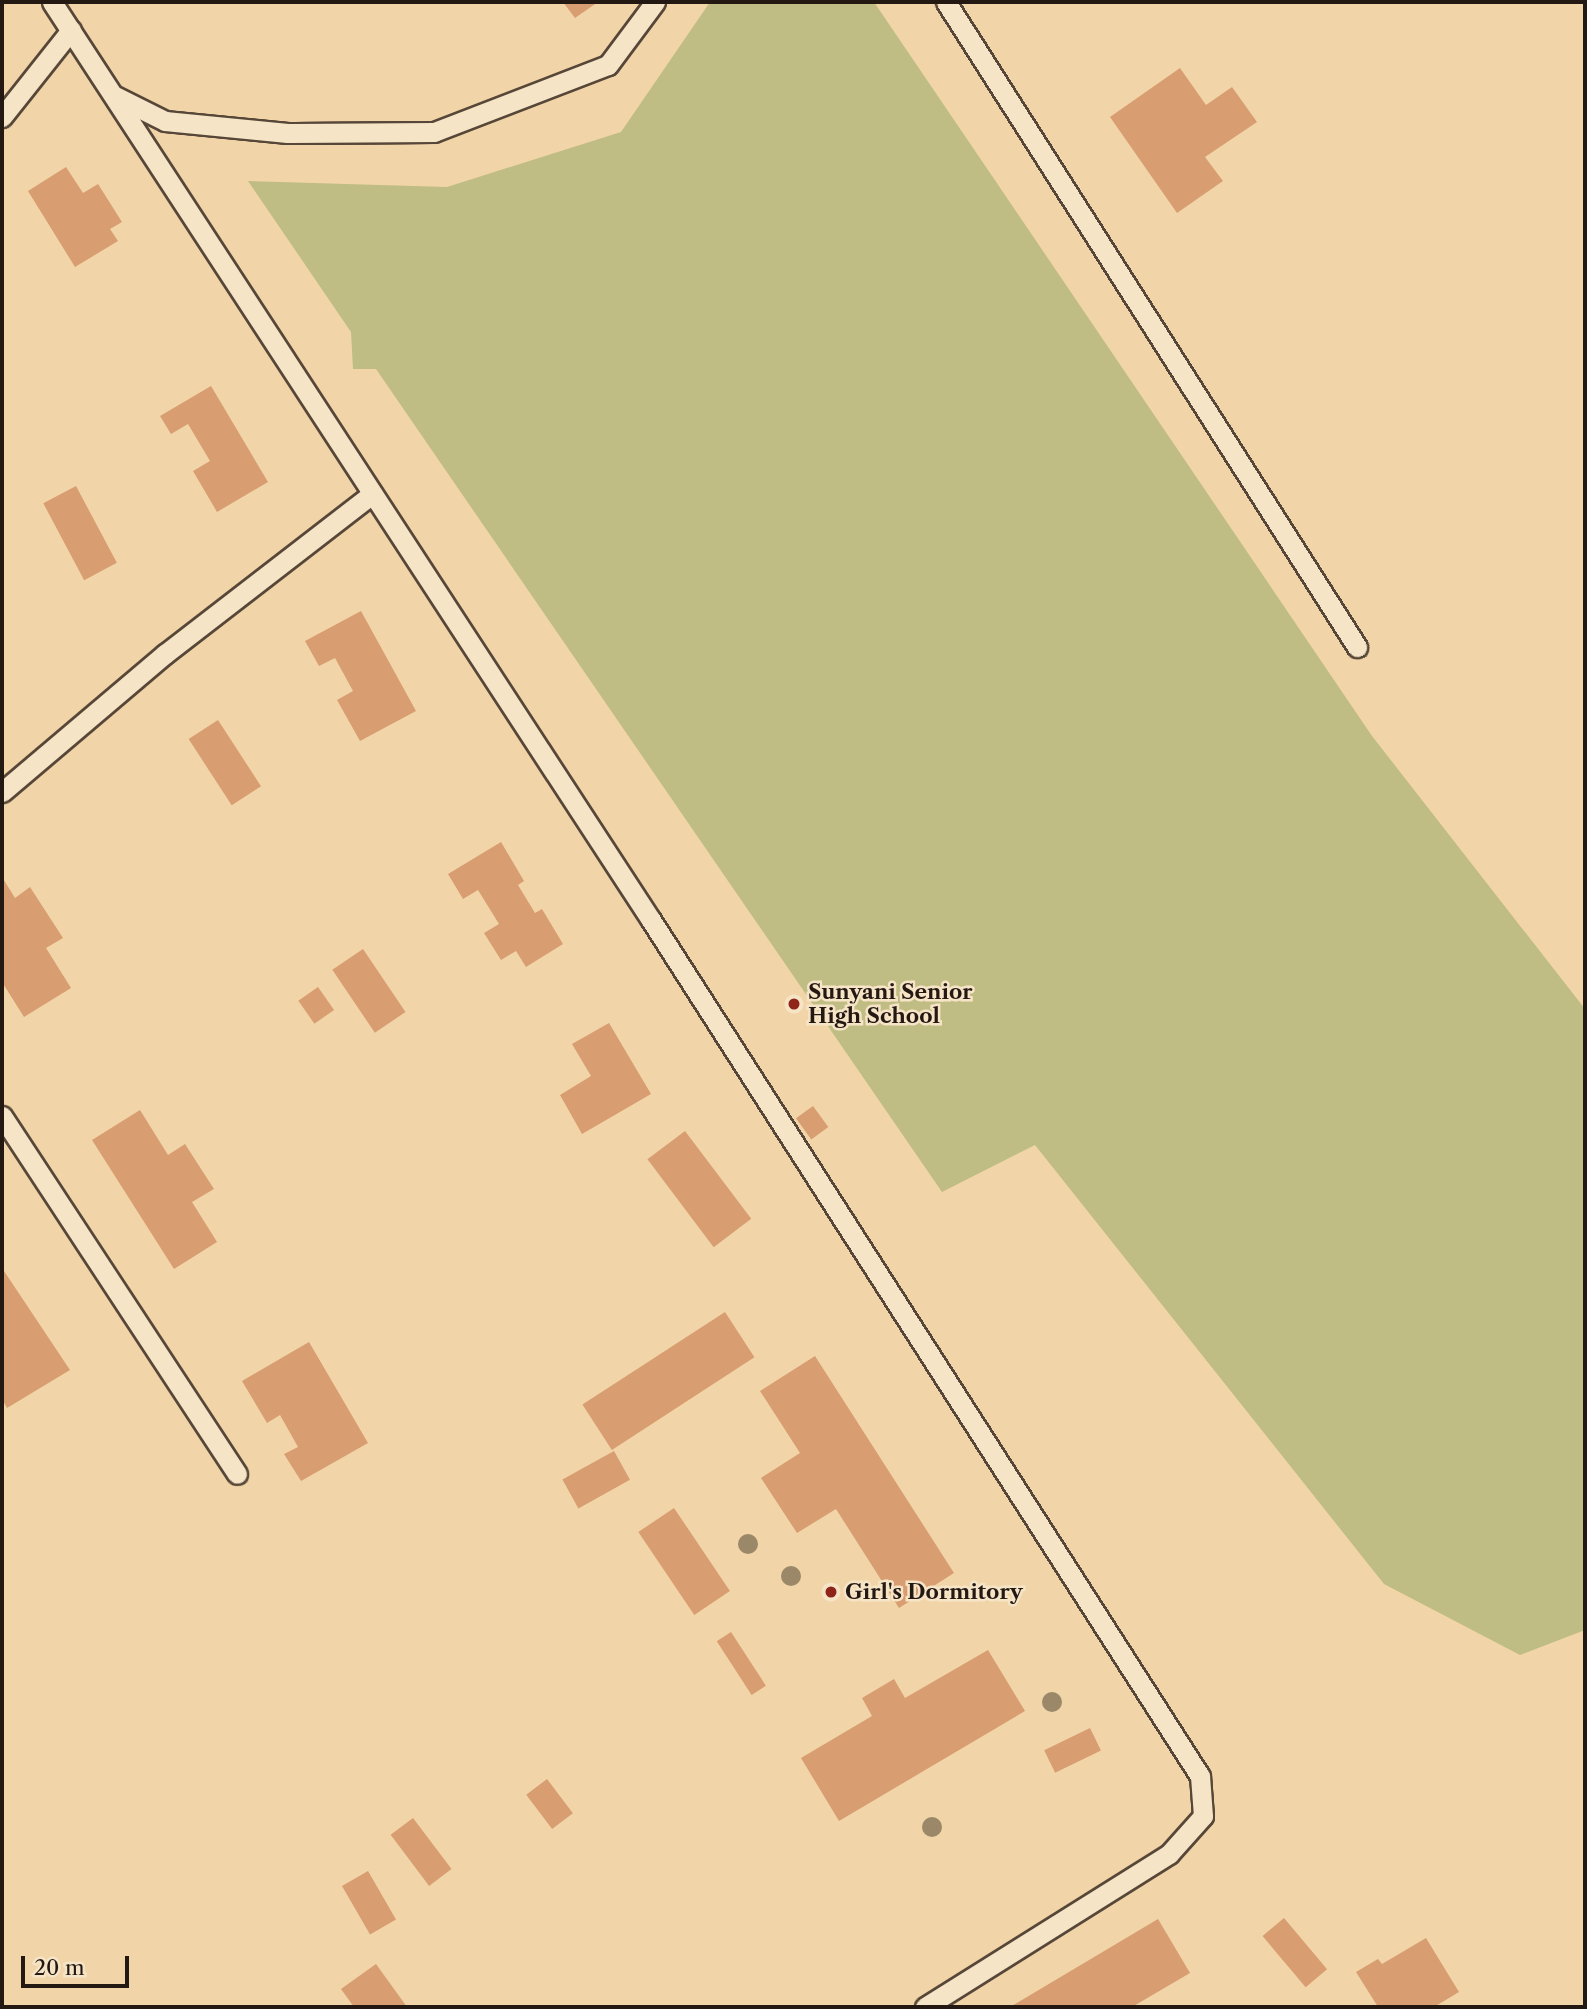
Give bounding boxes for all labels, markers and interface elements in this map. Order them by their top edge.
place label: Sunyani Senior High School [808,979,973,1029]
marker: Sunyani Senior High School [786,996,802,1012]
place label: Girl's Dormitory [845,1579,1023,1605]
marker: Girl's Dormitory [823,1584,839,1600]
scale bar [24,1942,133,1986]
text: 20 m [34,1955,85,1980]

